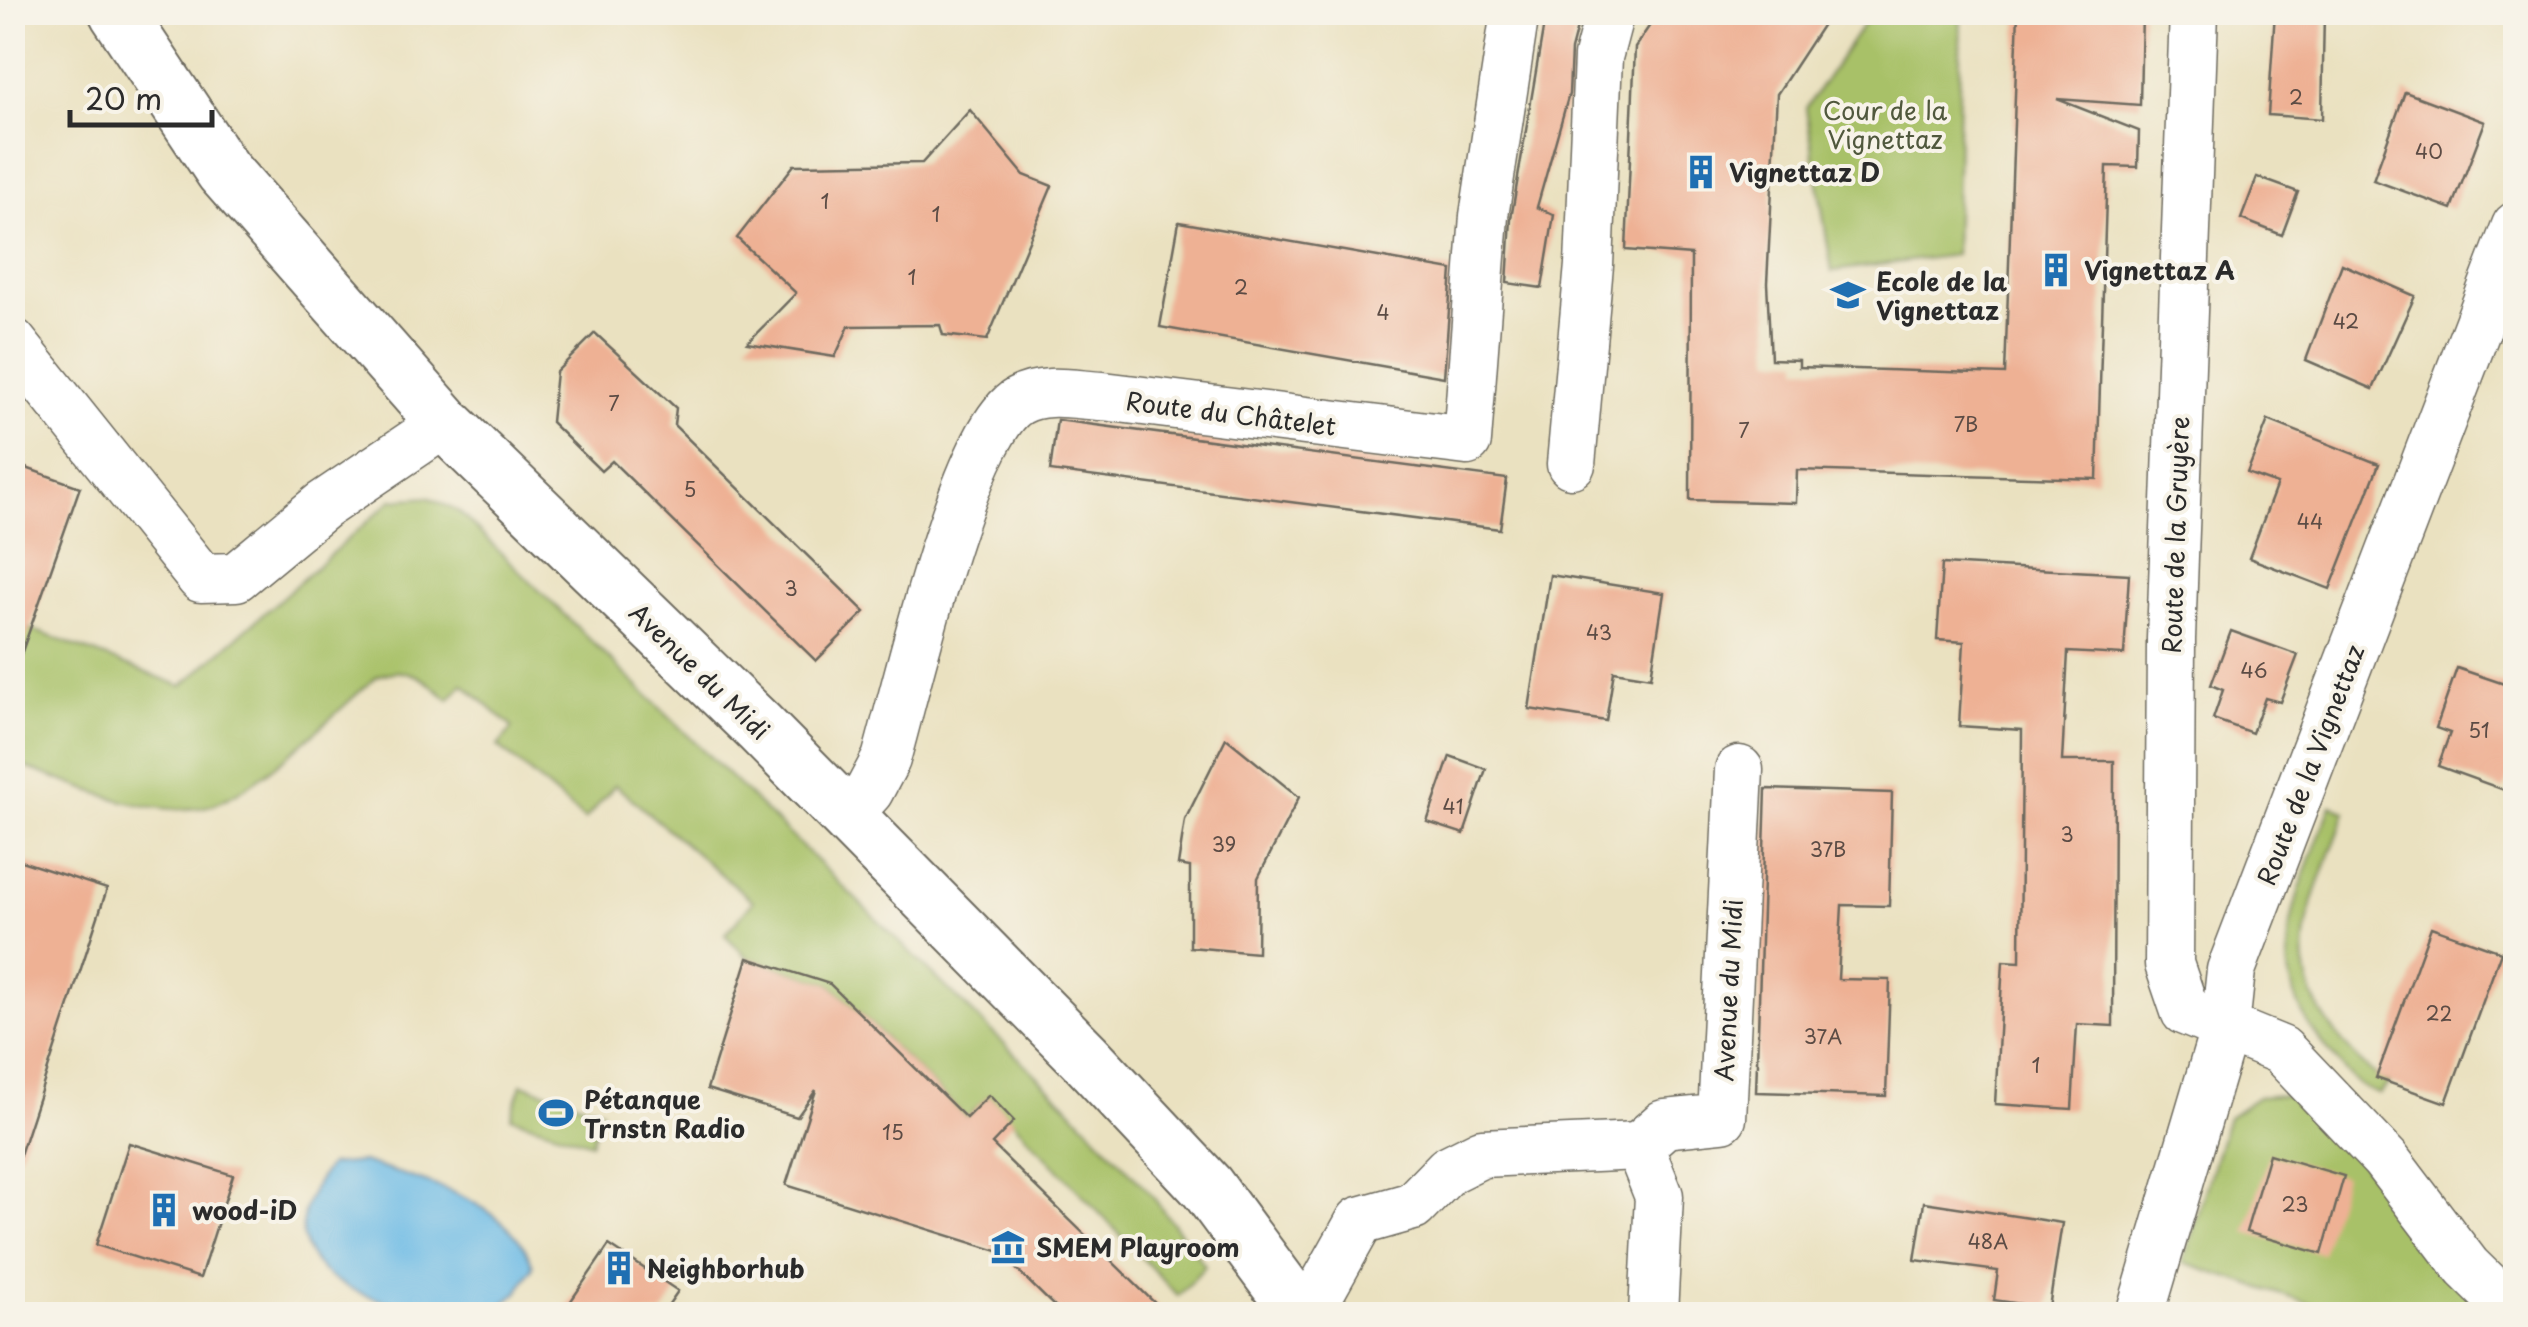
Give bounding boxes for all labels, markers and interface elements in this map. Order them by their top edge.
scale bar [70,65,212,127]
text: 20 m [85,75,162,120]
house number: 2 [2289,82,2303,112]
park label: Cour de la Vignettaz [1823,91,1947,158]
house number: 40 [2415,136,2443,166]
building icon: Vignettaz D [1682,153,1720,191]
place label: Vignettaz D [1729,153,1880,191]
house number: 1 [821,186,829,216]
house number: 1 [932,199,940,229]
building icon: Vignettaz A [2037,251,2075,289]
place label: Vignettaz A [2084,251,2235,289]
house number: 1 [908,262,916,292]
place label: Ecole de la Vignettaz [1876,262,2008,329]
house number: 2 [1234,272,1248,302]
school or university icon: Ecole de la Vignettaz [1829,276,1867,314]
house number: 4 [1376,297,1390,327]
house number: 42 [2333,306,2359,336]
street label: Route du Châtelet [1124,381,1338,445]
house number: 7 [608,388,620,418]
house number: 7B [1954,409,1978,439]
house number: 7 [1738,415,1750,445]
street label: Route de la Gruyère [2152,416,2198,654]
house number: 5 [684,474,696,504]
house number: 44 [2297,506,2323,536]
house number: 3 [784,573,798,603]
street label: Avenue du Midi [621,594,779,748]
house number: 43 [1586,617,1612,647]
street label: Route de la Vignettaz [2247,639,2373,891]
house number: 46 [2240,655,2268,685]
house number: 51 [2468,715,2490,745]
house number: 41 [1443,791,1464,821]
house number: 3 [2060,819,2074,849]
house number: 39 [1212,829,1236,859]
house number: 37B [1810,834,1846,864]
street label: Avenue du Midi [1704,898,1752,1082]
house number: 22 [2426,998,2452,1028]
house number: 37A [1804,1021,1842,1051]
house number: 1 [2032,1050,2040,1080]
place label: Pétanque Trnstn Radio [584,1080,745,1147]
sports icon: Pétanque Trnstn Radio [537,1094,575,1132]
house number: 15 [882,1117,904,1147]
house number: 23 [2281,1189,2309,1219]
building icon: wood-iD [145,1191,183,1229]
place label: wood-iD [192,1191,297,1229]
house number: 48A [1968,1226,2008,1256]
museum icon: SMEM Playroom [989,1228,1027,1266]
place label: SMEM Playroom [1036,1228,1240,1266]
building icon: Neighborhub [600,1249,638,1287]
place label: Neighborhub [647,1249,805,1287]

